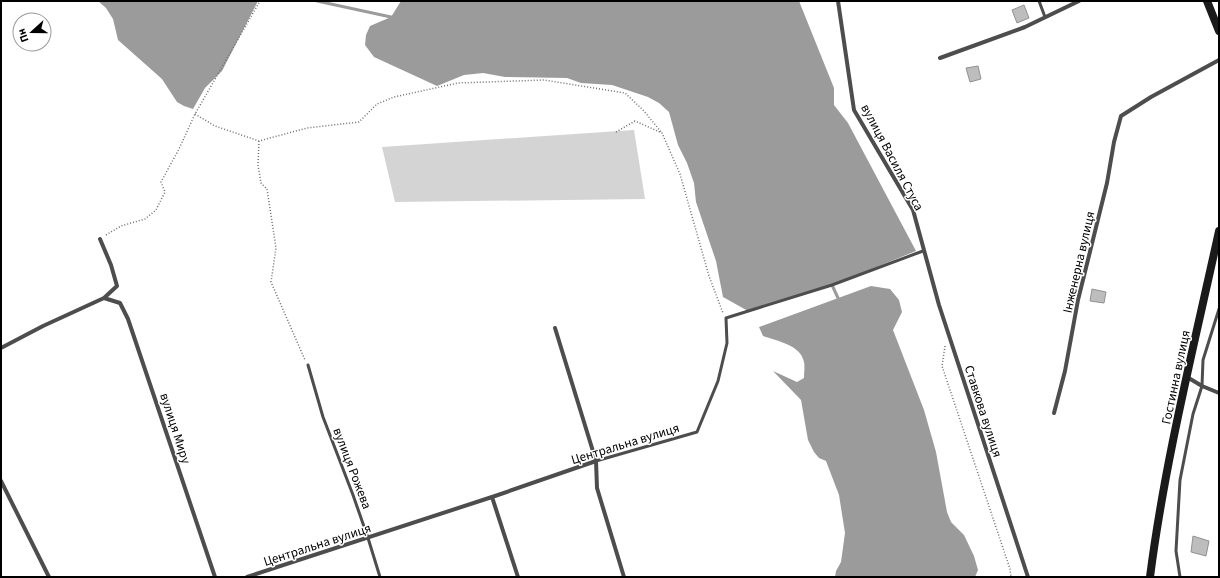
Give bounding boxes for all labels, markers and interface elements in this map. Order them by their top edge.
north arrow [12,12,52,52]
text: Пн [14,26,33,44]
street label: вулиця Василя Стуса [856,101,928,214]
street label: Інженерна вулиця [1059,210,1099,315]
street label: Гостинна вулиця [1157,328,1195,426]
street label: Ставкова вулиця [960,363,1006,460]
street label: вулиця Миру [155,391,195,466]
street label: Центральна вулиця [569,419,682,469]
street label: вулиця Рожева [328,425,376,512]
street label: Центральна вулиця [261,519,373,571]

